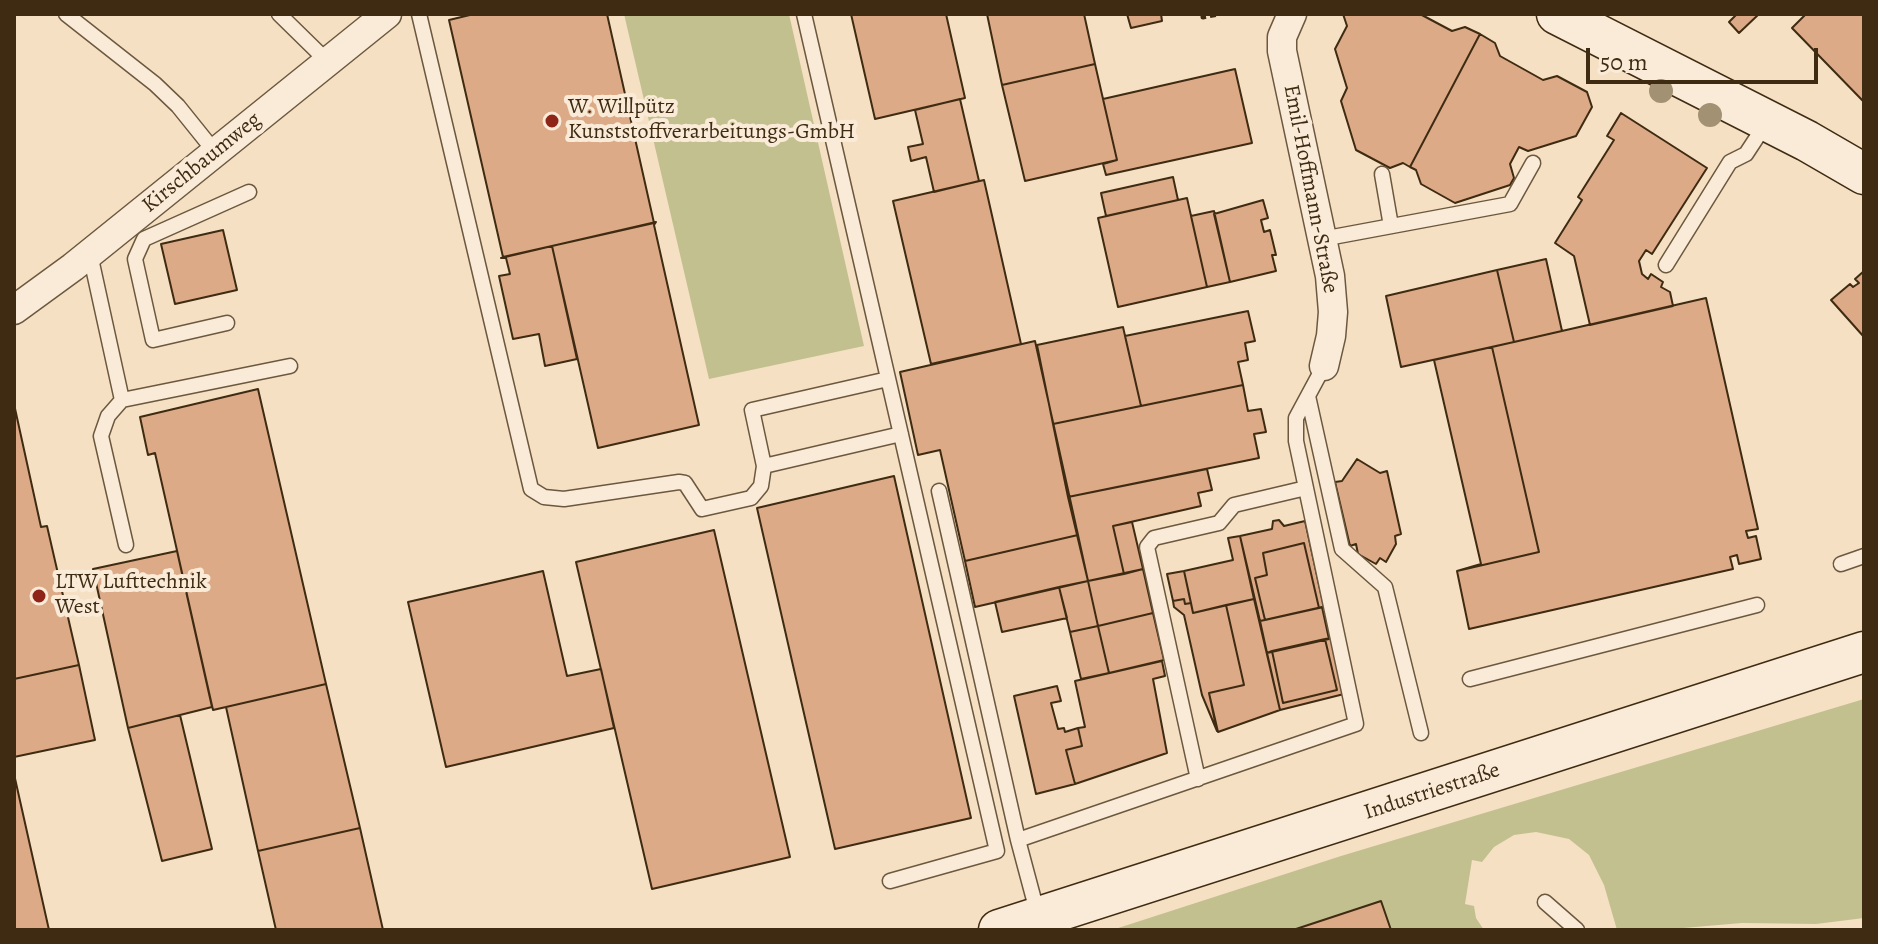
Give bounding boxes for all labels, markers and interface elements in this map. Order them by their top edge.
scale bar [1590,32,1822,82]
text: 50 m [1600,46,1648,78]
street label: Emil-Hoffmann-Straße [1277,82,1343,296]
place label: W. Willpütz Kunststoffverarbeitungs-GmbH [568,95,855,146]
street label: Kirschbaumweg [137,107,267,219]
marker: W. Willpütz Kunststoffverarbeitungs-GmbH [543,112,561,130]
place label: LTW Lufttechnik West [55,570,207,622]
marker: LTW Lufttechnik West [30,587,48,605]
street label: Industriestraße [1361,758,1503,826]

